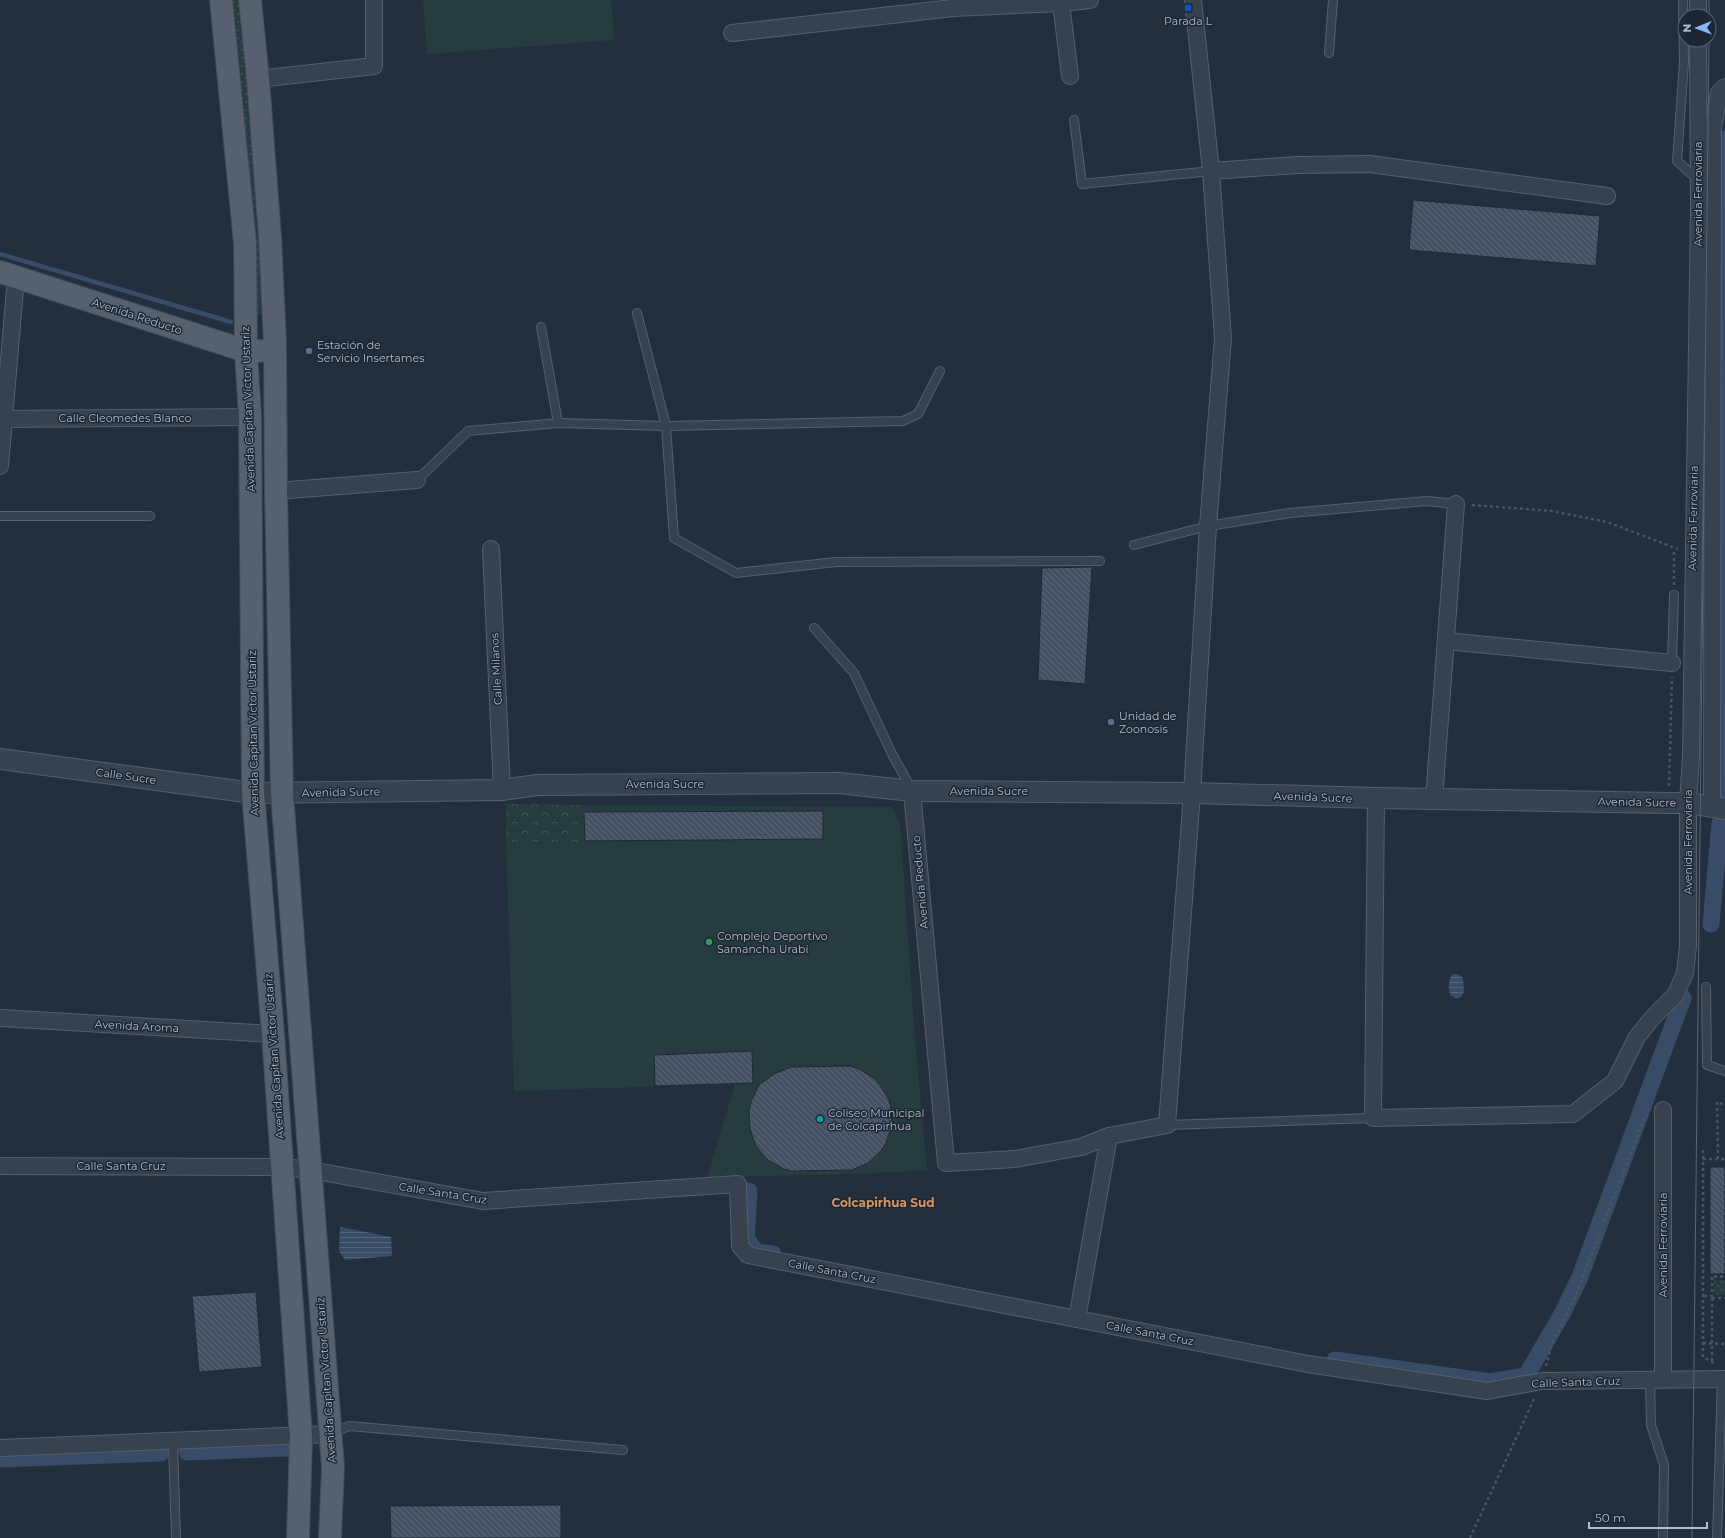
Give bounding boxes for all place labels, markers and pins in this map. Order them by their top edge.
marker: Parada L [1183,3,1193,13]
place label: Parada L [1164,14,1213,28]
place label: Estación de Servicio Insertames [317,338,425,365]
marker: Estación de Servicio Insertames [304,346,314,356]
place label: Unidad de Zoonosis [1119,709,1177,736]
marker: Unidad de Zoonosis [1106,717,1116,727]
place label: Complejo Deportivo Samancha Urabi [717,929,828,956]
marker: Complejo Deportivo Samancha Urabi [704,937,714,947]
place label: Coliseo Municipal de Colcapirhua [828,1106,924,1133]
marker: Coliseo Municipal de Colcapirhua [815,1114,825,1124]

